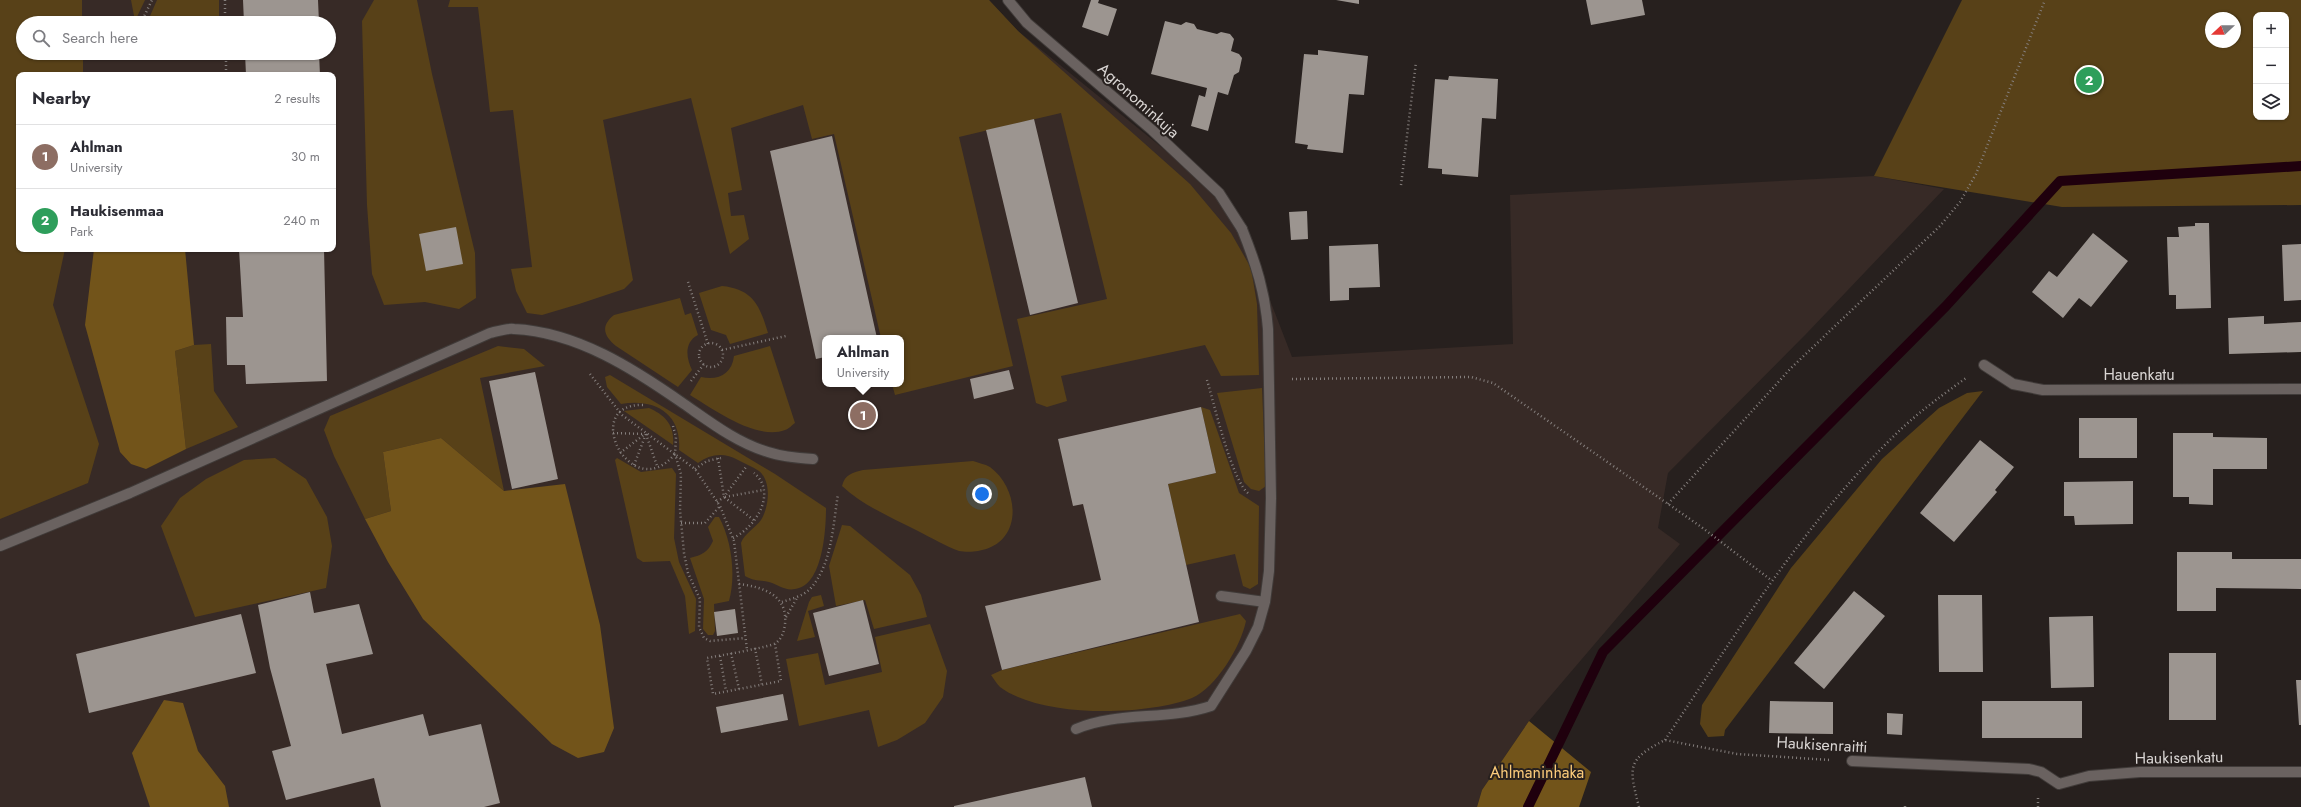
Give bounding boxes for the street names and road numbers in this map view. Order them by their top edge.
street label: Agronominkuja [1093,57,1185,143]
street label: Hauenkatu [2103,363,2175,386]
street label: Haukisenraitti [1776,731,1868,758]
street label: Haukisenkatu [2134,745,2224,770]

